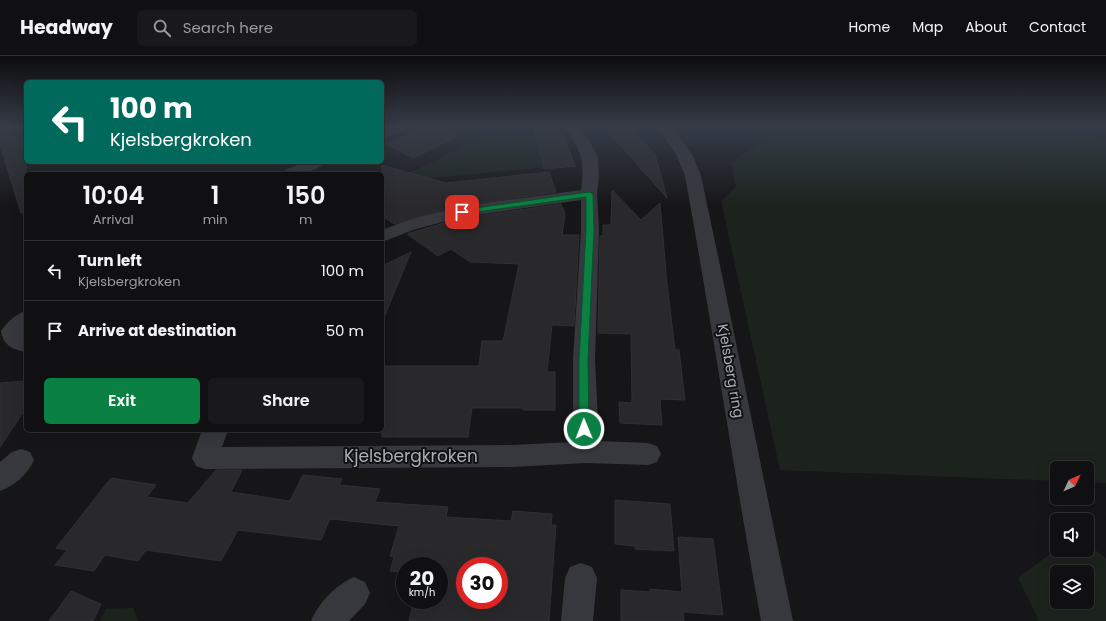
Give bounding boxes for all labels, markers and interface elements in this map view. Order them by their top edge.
search box [137,10,417,46]
text: Headway [20,14,113,41]
icon: search [151,17,173,39]
text: Search here [183,17,273,38]
text: Home [848,17,890,37]
text: Map [912,17,943,37]
text: About [965,17,1007,37]
text: Contact [1029,17,1086,37]
text: 100 m [110,89,193,128]
icon: left [44,96,96,148]
text: Kjelsbergkroken [110,127,252,152]
text: 10:04 [82,179,144,212]
text: 1 [211,179,219,212]
text: 150 [286,179,326,212]
pin [445,195,479,229]
icon: arrive [451,201,473,223]
text: Arrival [93,210,134,229]
text: min [203,210,228,229]
text: m [299,210,312,229]
text: Turn left [78,250,142,271]
icon: left [44,260,66,282]
text: 100 m [321,260,364,281]
text: Kjelsbergkroken [78,272,180,291]
icon: arrive [44,320,66,342]
text: Arrive at destination [78,320,236,341]
text: 50 m [326,320,364,341]
street label: Kjelsberg ring [713,323,749,419]
button: Exit [44,378,200,424]
button: Share [208,378,364,424]
position arrow [563,408,605,450]
street label: Kjelsbergkroken [344,444,478,468]
north arrow [1050,461,1094,505]
map controls [1050,461,1094,609]
button: sound [1050,513,1094,557]
speed limit sign: 30 [456,557,508,609]
text: 20 [410,564,434,592]
button: layers [1050,565,1094,609]
text: km/h [409,585,435,600]

